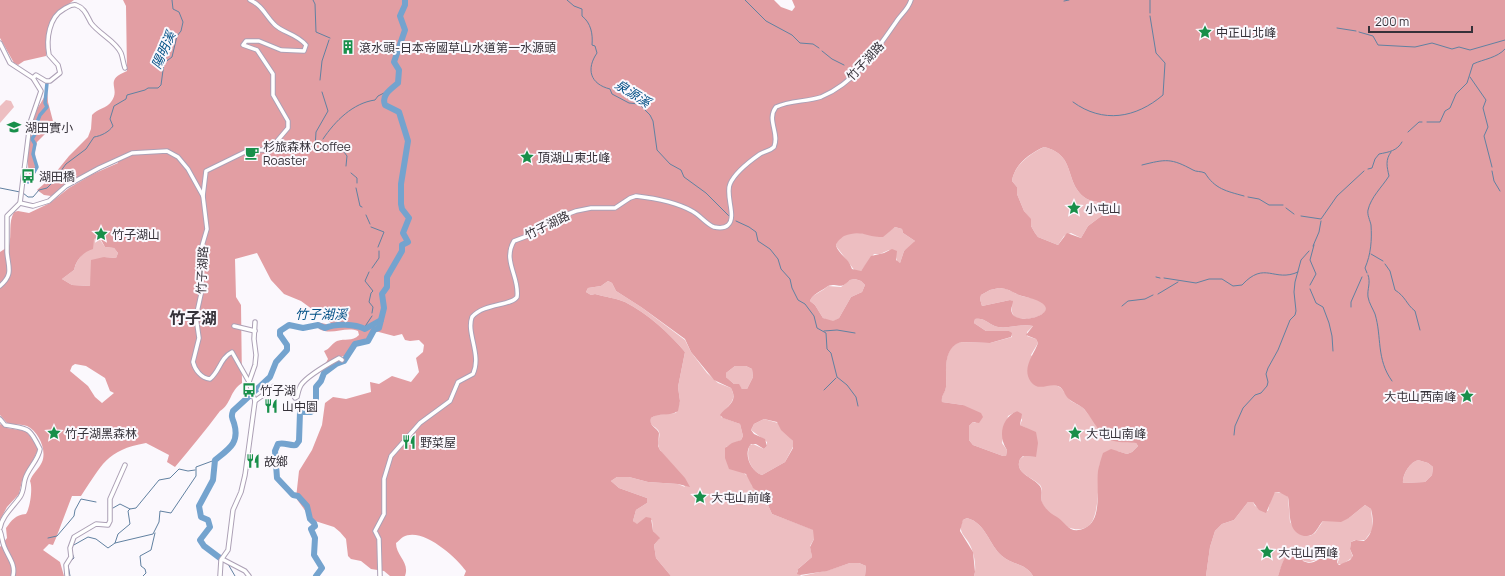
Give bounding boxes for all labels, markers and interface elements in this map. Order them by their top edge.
scale bar [1369,8,1472,34]
text: 200 m [1375,13,1409,30]
place icon: 中正山北峰 [1197,24,1213,40]
place label: 中正山北峰 [1216,24,1276,41]
water label: 陽明溪 [147,27,180,71]
street label: 竹子湖路 [842,38,888,84]
building icon: 滾水頭-日本帝國草山水道第一水源頭 [340,39,356,55]
place label: 滾水頭-日本帝國草山水道第一水源頭 [359,39,556,56]
water label: 泉源溪 [612,75,656,112]
school or university icon: 湖田實小 [6,119,22,135]
place label: 湖田實小 [25,119,73,136]
place label: 杉旅森林 Coffee Roaster [263,138,351,169]
cafe icon: 杉旅森林 Coffee Roaster [244,145,260,161]
place icon: 頂湖山東北峰 [519,149,535,165]
place label: 頂湖山東北峰 [538,149,610,166]
bus stop icon: 湖田橋 [20,168,36,184]
place label: 湖田橋 [39,168,75,185]
place icon: 小屯山 [1066,200,1082,216]
place label: 小屯山 [1085,200,1121,217]
street label: 竹子湖路 [522,207,572,243]
place icon: 竹子湖山 [93,226,109,242]
place label: 竹子湖山 [112,226,160,243]
street label: 竹子湖路 [192,246,212,294]
water label: 竹子湖溪 [295,305,349,323]
district label: 竹子湖 [169,307,217,329]
bus stop icon: 竹子湖 [241,382,257,398]
place label: 竹子湖 [260,382,296,399]
place label: 大屯山西南峰 [1384,388,1456,405]
place icon: 大屯山西南峰 [1459,388,1475,404]
restaurant icon: 山中園 [263,398,279,414]
place label: 山中園 [282,398,318,415]
place icon: 竹子湖黑森林 [46,425,62,441]
place label: 竹子湖黑森林 [65,425,137,442]
place icon: 大屯山南峰 [1067,425,1083,441]
place label: 大屯山南峰 [1086,425,1146,442]
restaurant icon: 野菜屋 [401,434,417,450]
place label: 野菜屋 [420,434,456,451]
restaurant icon: 故鄉 [245,453,261,469]
place label: 故鄉 [264,453,288,470]
place icon: 大屯山前峰 [692,489,708,505]
place label: 大屯山前峰 [711,489,771,506]
place icon: 大屯山西峰 [1259,544,1275,560]
place label: 大屯山西峰 [1278,544,1338,561]

